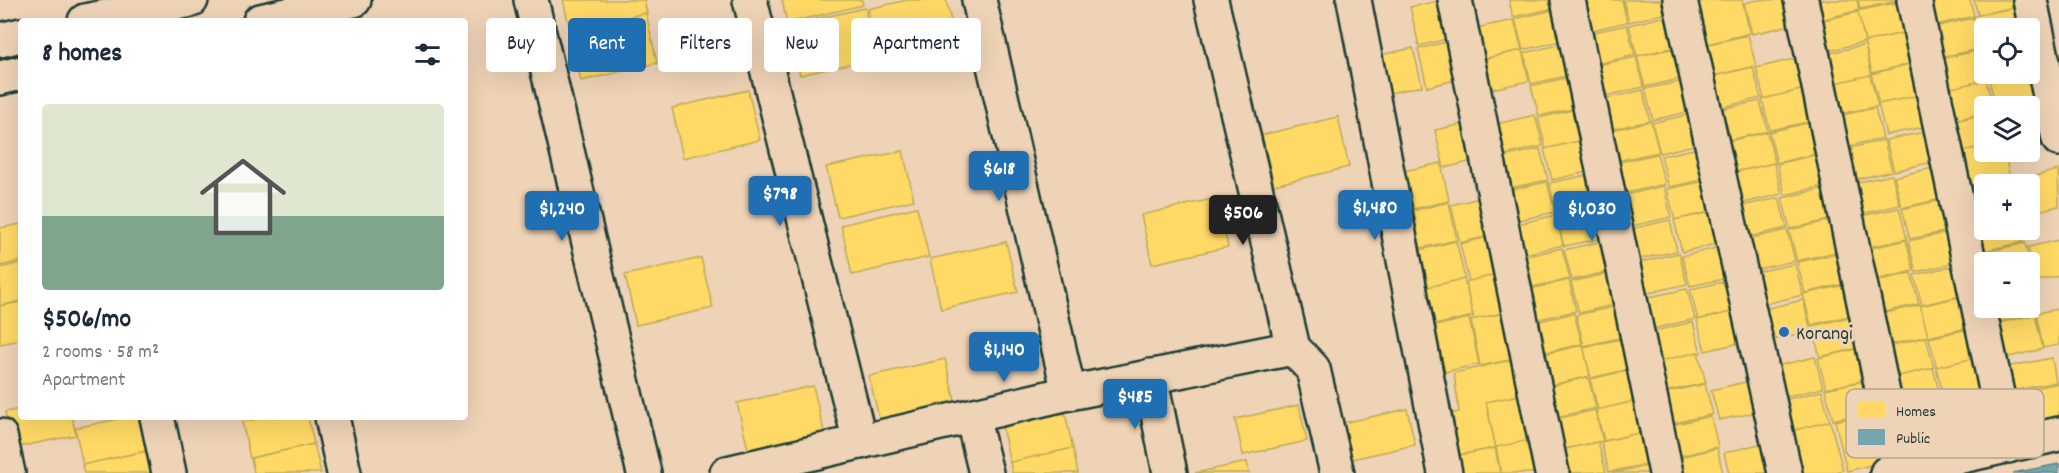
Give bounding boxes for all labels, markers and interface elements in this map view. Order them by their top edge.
chip: Buy [486,18,556,72]
chip: Rent [568,18,646,72]
chip: Filters [658,18,752,72]
chip: New [764,18,839,72]
chip: Apartment [851,18,981,72]
map controls [1974,18,2040,318]
button: locate [1974,18,2040,84]
text: 8 homes [42,36,122,73]
icon: filters [411,38,444,71]
button: layers [1974,96,2040,162]
icon: home [189,143,297,251]
pin: $618 [963,151,1035,202]
text: $618 [983,156,1015,184]
button: + [1974,174,2040,240]
pin: $798 [744,176,816,227]
text: $798 [763,181,797,209]
pin: $1,480 [1326,190,1424,241]
pin: $1,240 [513,191,611,242]
pin: $1,030 [1543,191,1641,242]
pin: $506 [1207,195,1279,246]
text: $1,480 [1352,195,1398,223]
text: $1,240 [539,196,585,224]
text: $1,030 [1568,196,1617,224]
text: $506 [1223,200,1263,228]
button: − [1974,252,2040,318]
text: $506/mo [42,302,131,339]
place label: Korangi [1796,321,1853,349]
marker: Korangi [1777,325,1791,339]
pin: $1,140 [955,332,1053,383]
text: $1,140 [983,337,1025,365]
text: 2 rooms · 58 m² [42,339,159,367]
text: Apartment [42,367,125,395]
pin: $485 [1099,379,1171,430]
text: $485 [1117,384,1153,412]
legend [1846,389,2044,458]
text: Homes [1896,401,1936,424]
text: Public [1896,428,1930,451]

